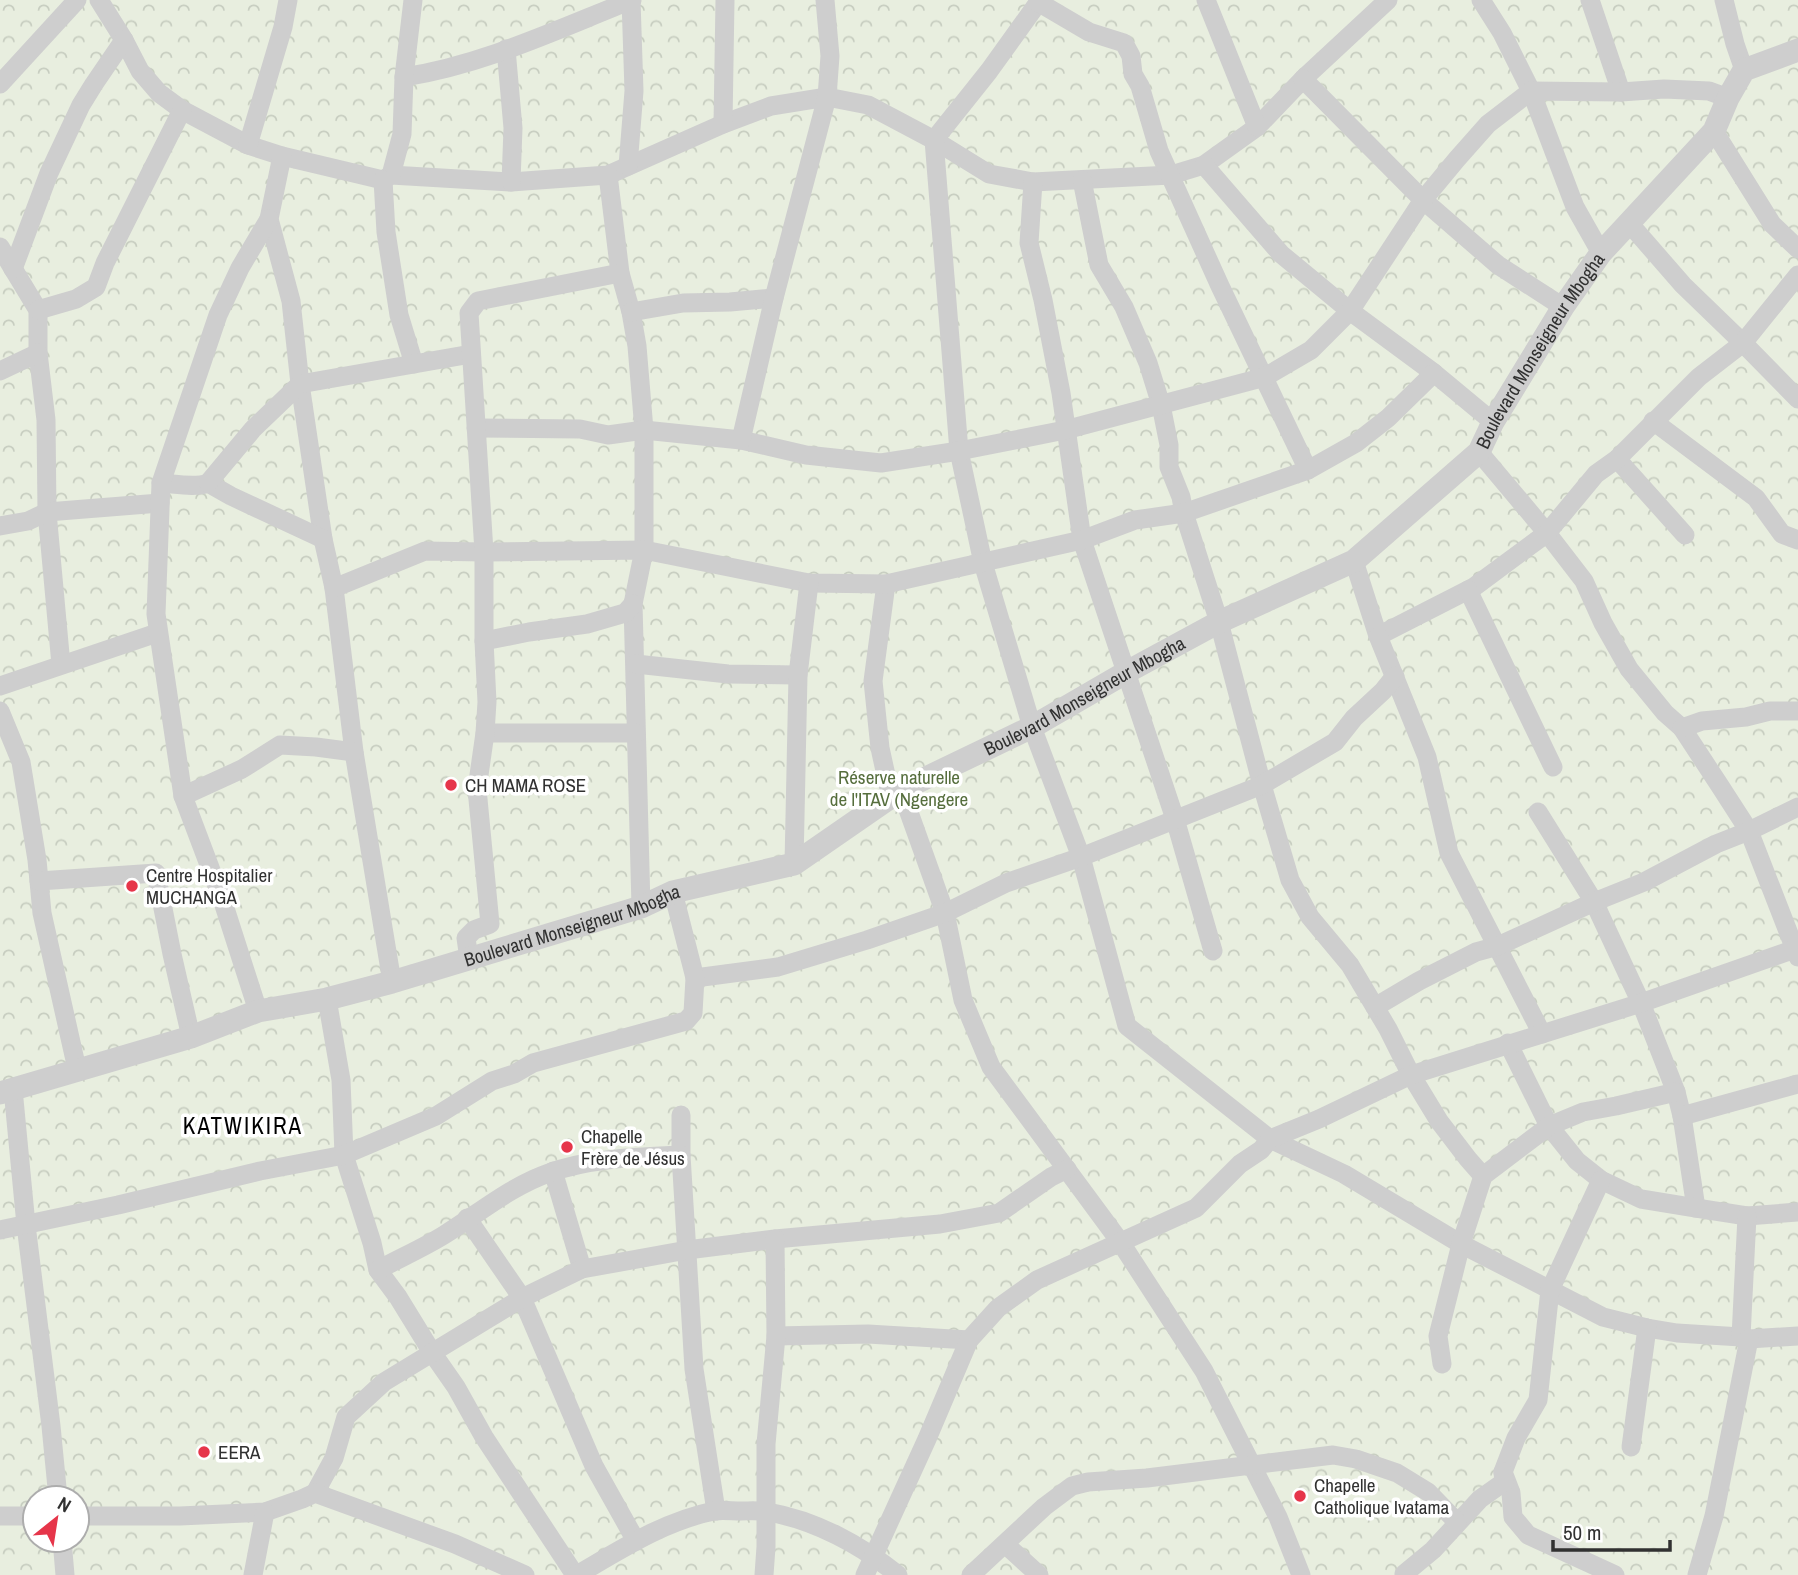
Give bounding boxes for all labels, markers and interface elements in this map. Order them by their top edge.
street label: Boulevard Monseigneur Mbogha [1469,247,1611,453]
street label: Boulevard Monseigneur Mbogha [979,630,1190,761]
park label: Réserve naturelle de l'ITAV (Ngengere [830,764,968,812]
place label: CH MAMA ROSE [465,772,586,798]
marker: CH MAMA ROSE [443,777,459,793]
place label: Centre Hospitalier MUCHANGA [146,862,273,910]
marker: Centre Hospitalier MUCHANGA [124,878,140,894]
street label: Boulevard Monseigneur Mbogha [461,878,683,973]
district label: KATWIKIRA [183,1110,303,1141]
place label: Chapelle Frère de Jésus [581,1123,685,1171]
marker: Chapelle Frère de Jésus [559,1139,575,1155]
place label: EERA [218,1439,261,1465]
marker: EERA [196,1444,212,1460]
place label: Chapelle Catholique Ivatama [1314,1472,1449,1520]
north arrow [21,1484,91,1554]
marker: Chapelle Catholique Ivatama [1292,1488,1308,1504]
text: N [53,1490,76,1518]
scale bar [1553,1508,1670,1552]
text: 50 m [1563,1518,1601,1547]

